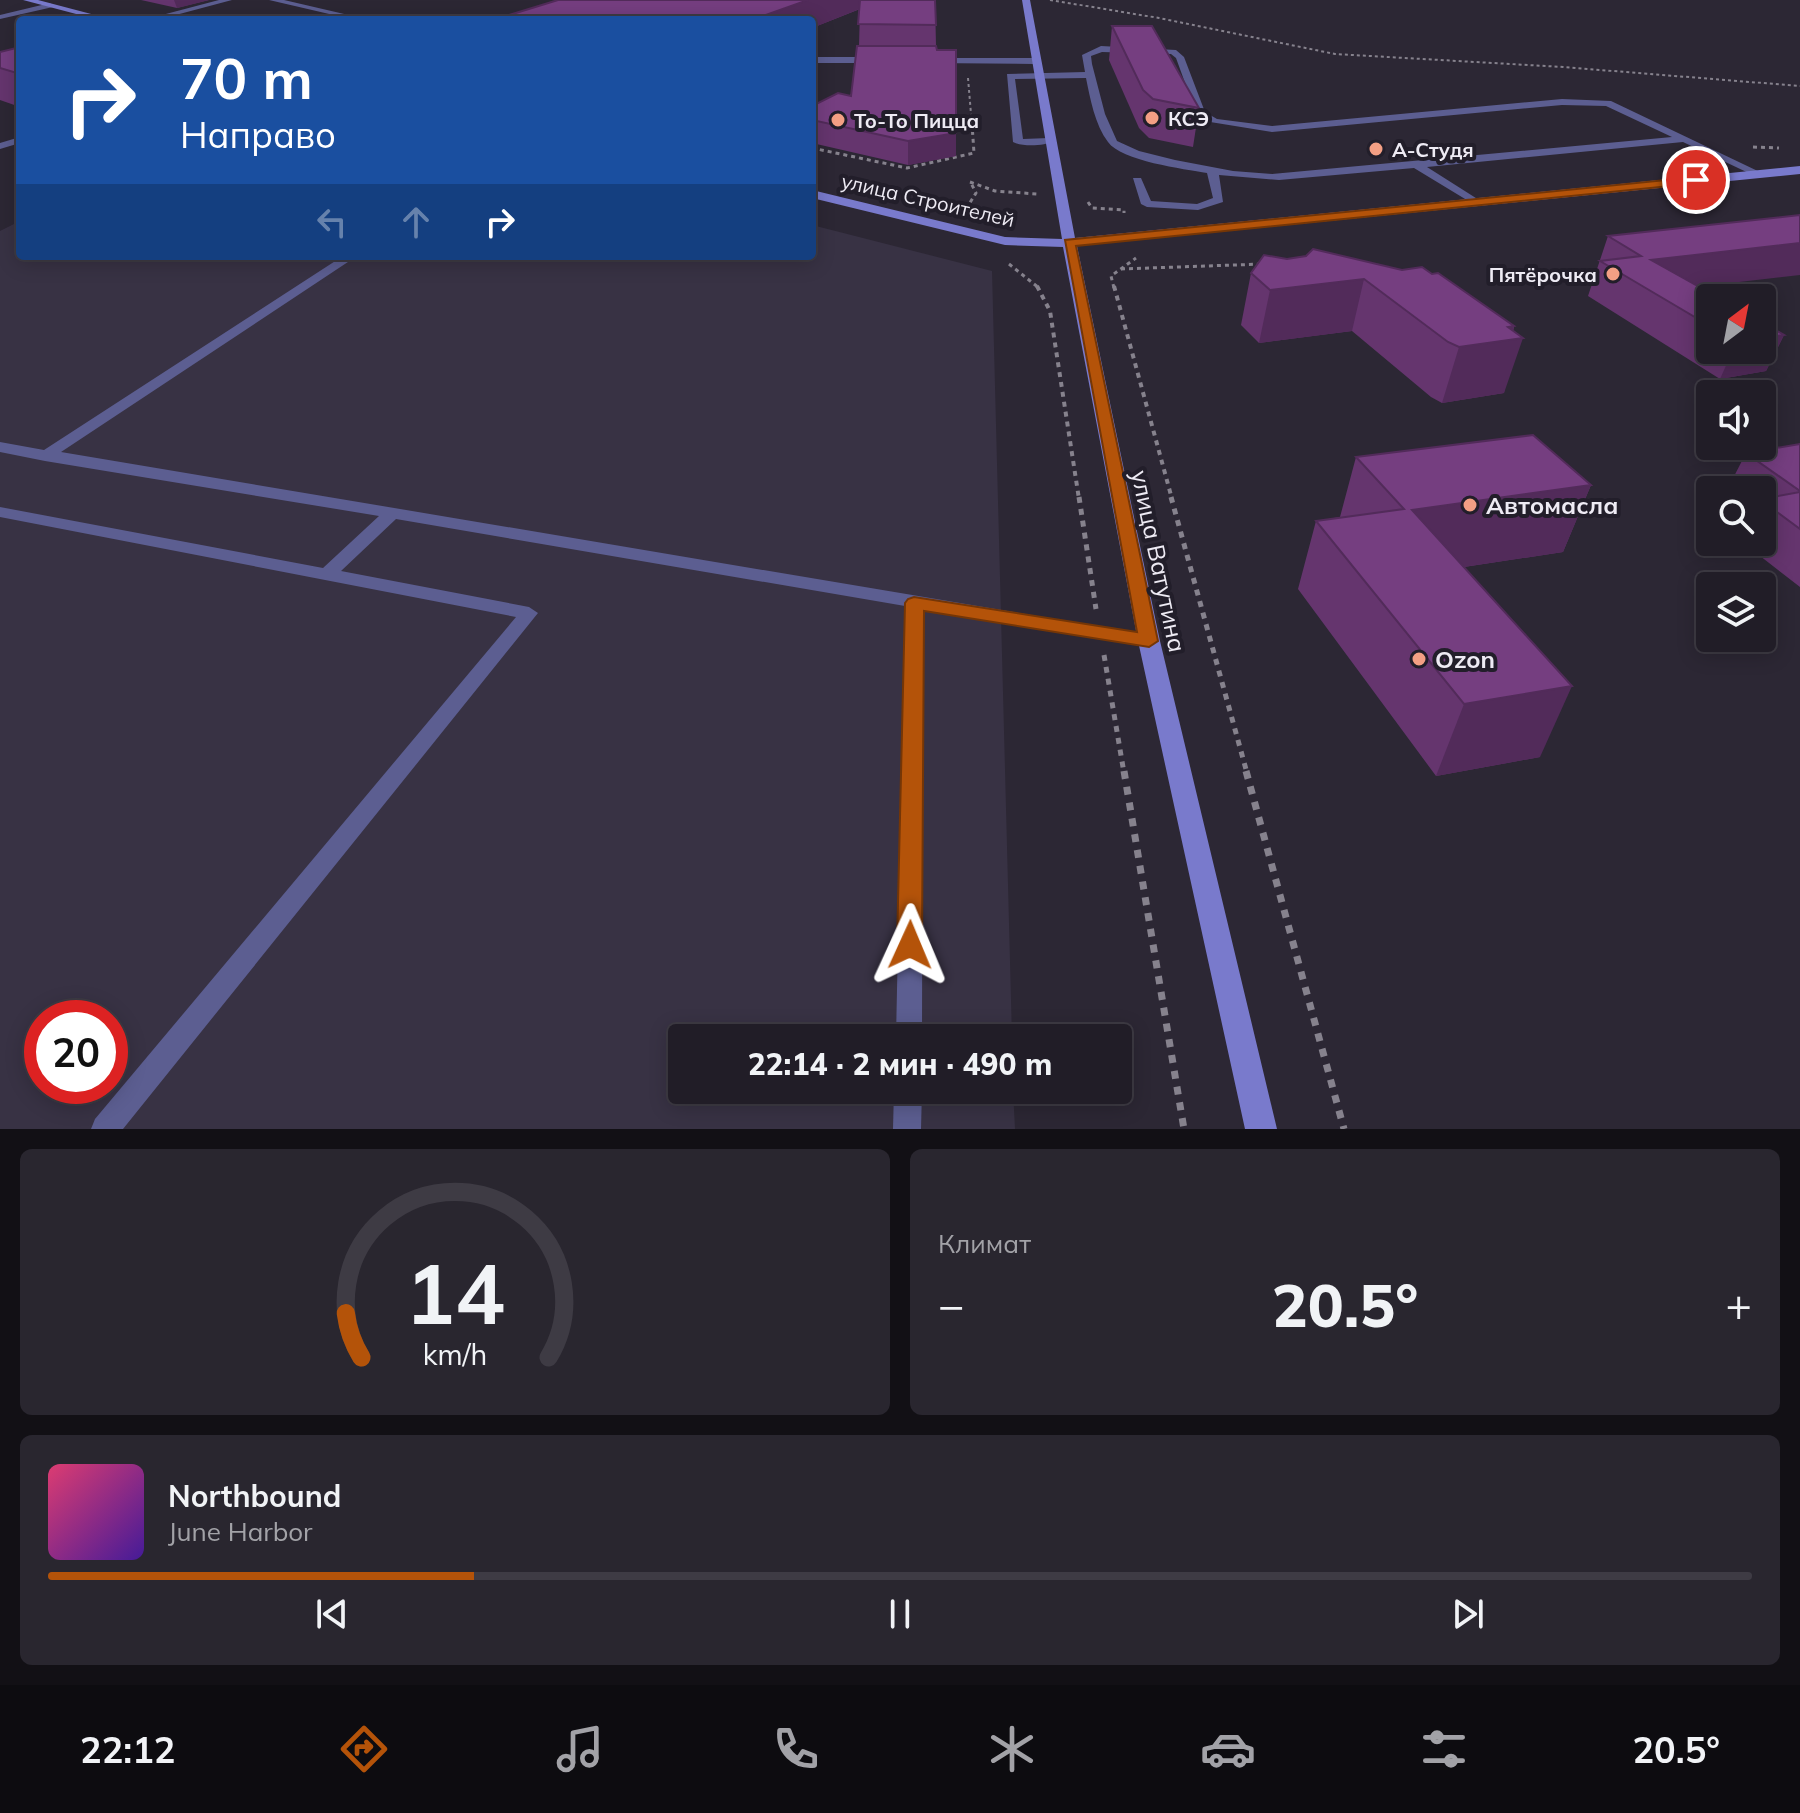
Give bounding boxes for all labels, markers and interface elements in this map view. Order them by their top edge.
text: 70 m [180,43,313,113]
icon: right [48,48,152,152]
place label: КСЭ [1168,106,1209,131]
place label: То-То Пицца [854,108,979,133]
marker: КСЭ [1143,109,1161,127]
marker: То-То Пицца [829,111,847,129]
text: Направо [180,112,336,157]
place label: А-Студя [1392,137,1474,162]
marker: А-Студя [1367,140,1385,158]
pin [1662,146,1730,214]
icon: arrive [1674,158,1718,202]
street label: улица Строителей [839,168,1017,232]
icon: left [310,200,354,244]
icon: ahead [394,200,438,244]
icon: right [478,200,522,244]
place label: Пятёрочка [1489,262,1597,287]
marker: Пятёрочка [1604,265,1622,283]
north arrow [1696,284,1776,364]
map controls [1696,284,1776,652]
button: sound [1696,380,1776,460]
street label: улица Ватутина [1125,467,1193,655]
button: search [1696,476,1776,556]
place label: Автомасла [1486,490,1618,520]
marker: Автомасла [1461,496,1479,514]
button: layers [1696,572,1776,652]
place label: Ozon [1435,644,1495,674]
marker: Ozon [1410,650,1428,668]
position arrow [868,903,952,987]
speed limit sign: 20 [24,1000,128,1104]
text: 22:14 · 2 мин · 490 m [748,1045,1052,1083]
text: Климат [938,1227,1031,1260]
text: 14 [405,1240,505,1345]
text: 20.5° [1272,1267,1418,1342]
text: − [938,1277,964,1332]
text: + [1726,1277,1752,1332]
text: km/h [423,1336,487,1372]
text: Northbound [168,1477,341,1515]
text: June Harbor [168,1515,313,1548]
icon: previous [310,1592,354,1636]
icon: pause [878,1592,922,1636]
icon: next [1446,1592,1490,1636]
icon: directions [336,1721,392,1777]
icon: music [552,1721,608,1777]
icon: phone [768,1721,824,1777]
icon: climate [984,1721,1040,1777]
icon: car [1200,1721,1256,1777]
icon: filters [1416,1721,1472,1777]
text: 22:12 [80,1727,175,1772]
text: 20.5° [1633,1727,1720,1772]

